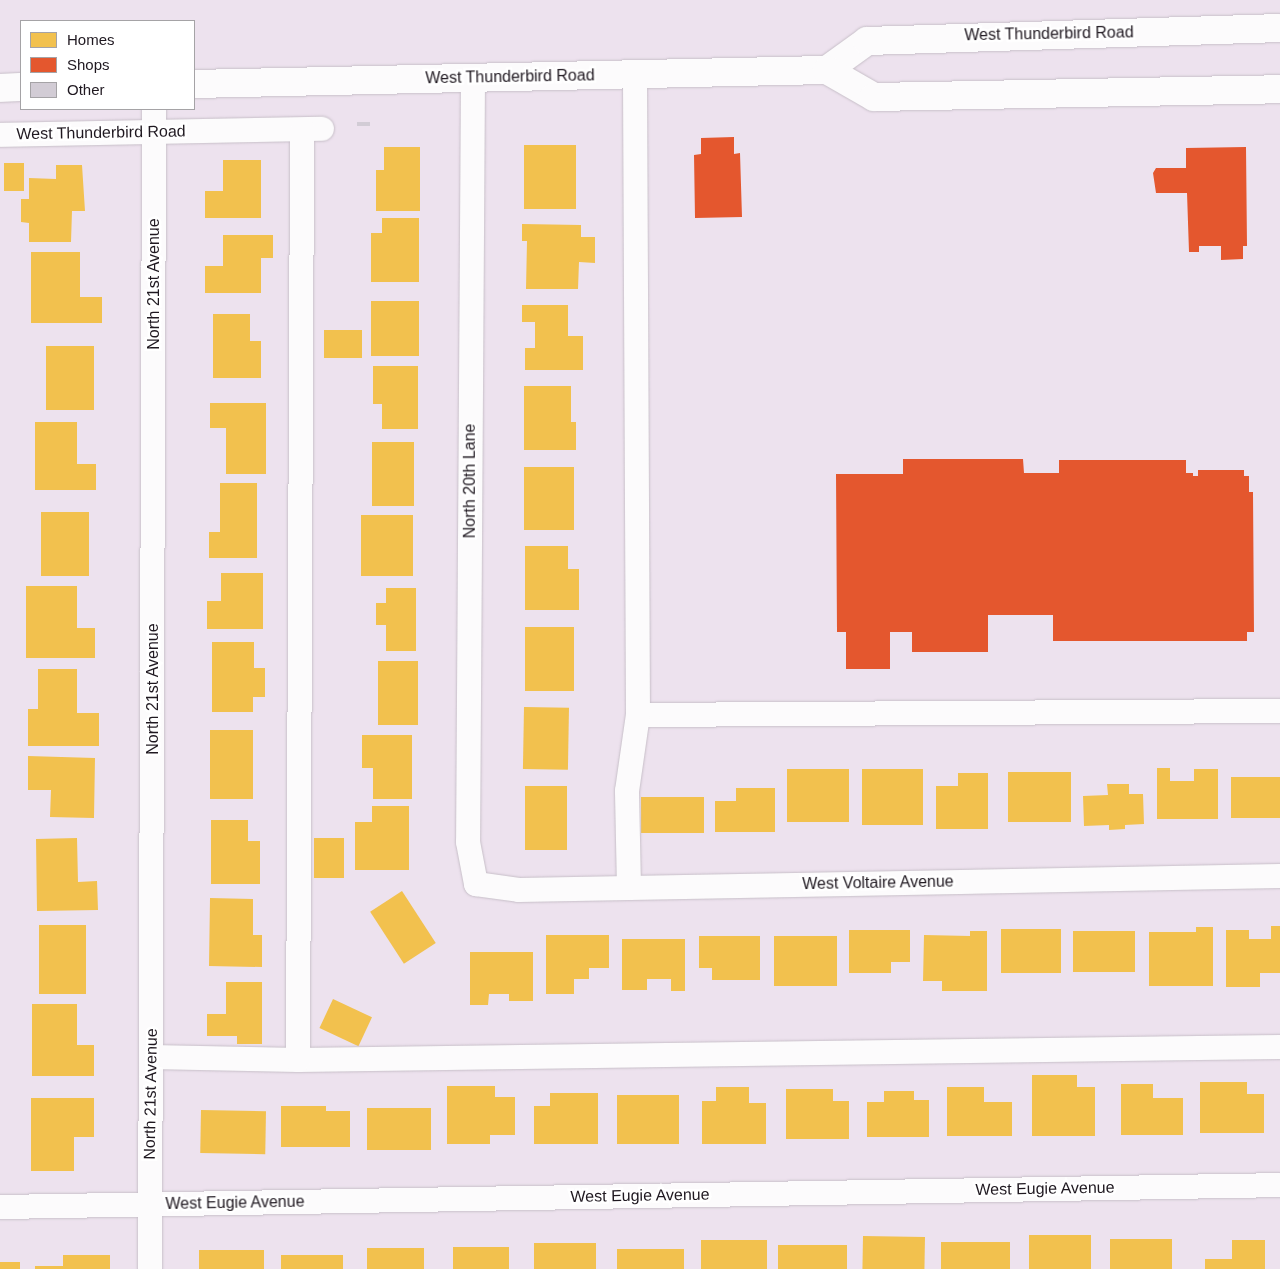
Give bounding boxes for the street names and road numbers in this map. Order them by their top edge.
street label: West Thunderbird Road [964,23,1134,45]
street label: West Thunderbird Road [425,66,595,88]
street label: West Thunderbird Road [16,122,186,144]
street label: North 21st Avenue [144,218,164,350]
street label: North 20th Lane [460,424,480,538]
street label: North 21st Avenue [143,623,163,755]
street label: West Voltaire Avenue [802,872,954,894]
street label: North 21st Avenue [140,1028,162,1160]
street label: West Eugie Avenue [975,1178,1115,1200]
street label: West Eugie Avenue [570,1185,710,1207]
street label: West Eugie Avenue [165,1192,305,1214]

